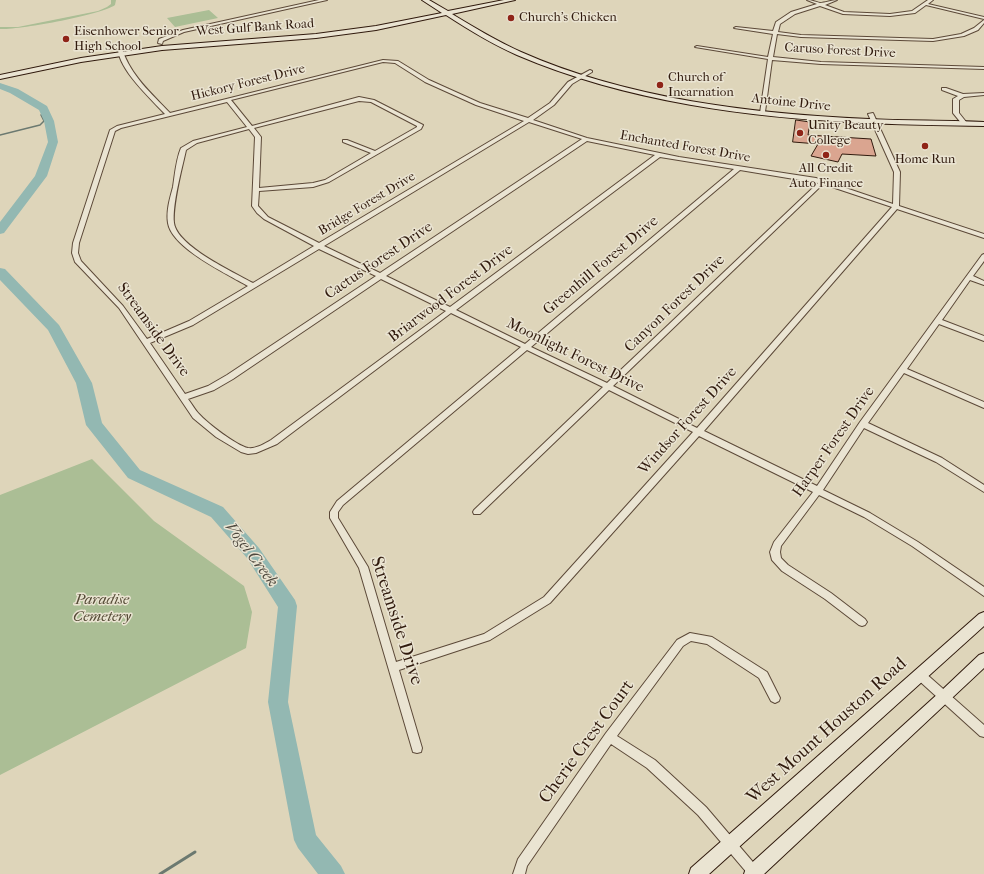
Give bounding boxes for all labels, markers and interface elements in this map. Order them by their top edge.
place label: Church's Chicken [519,10,617,26]
marker: Church's Chicken [506,13,516,23]
street label: West Gulf Bank Road [195,16,315,40]
place label: Eisenhower Senior High School [74,24,179,55]
marker: Eisenhower Senior High School [61,34,71,44]
street label: Caruso Forest Drive [784,40,896,62]
street label: Hickory Forest Drive [189,61,307,105]
place label: Church of Incarnation [668,70,734,101]
marker: Church of Incarnation [655,80,665,90]
street label: Antoine Drive [751,91,831,115]
place label: Unity Beauty College [808,118,883,149]
street label: Enchanted Forest Drive [619,128,751,166]
marker: Unity Beauty College [795,128,805,138]
marker: Home Run [920,141,930,151]
marker: All Credit Auto Finance [821,150,831,160]
place label: Home Run [895,152,955,168]
place label: All Credit Auto Finance [789,161,863,192]
street label: Bridge Forest Drive [316,169,418,239]
street label: Greenhill Forest Drive [540,213,662,319]
street label: Cactus Forest Drive [322,218,436,304]
street label: Briarwood Forest Drive [385,241,517,347]
street label: Canyon Forest Drive [621,252,729,356]
street label: Streamside Drive [113,280,193,380]
street label: Moonlight Forest Drive [503,315,647,397]
street label: Windsor Forest Drive [635,364,741,478]
street label: Harper Forest Drive [789,383,879,501]
water label: Vogel Creek [220,519,282,591]
street label: Streamside Drive [365,554,427,688]
park label: Paradise Cemetery [73,591,131,626]
street label: West Mount Houston Road [743,653,911,809]
street label: Cherie Crest Court [535,676,639,808]

